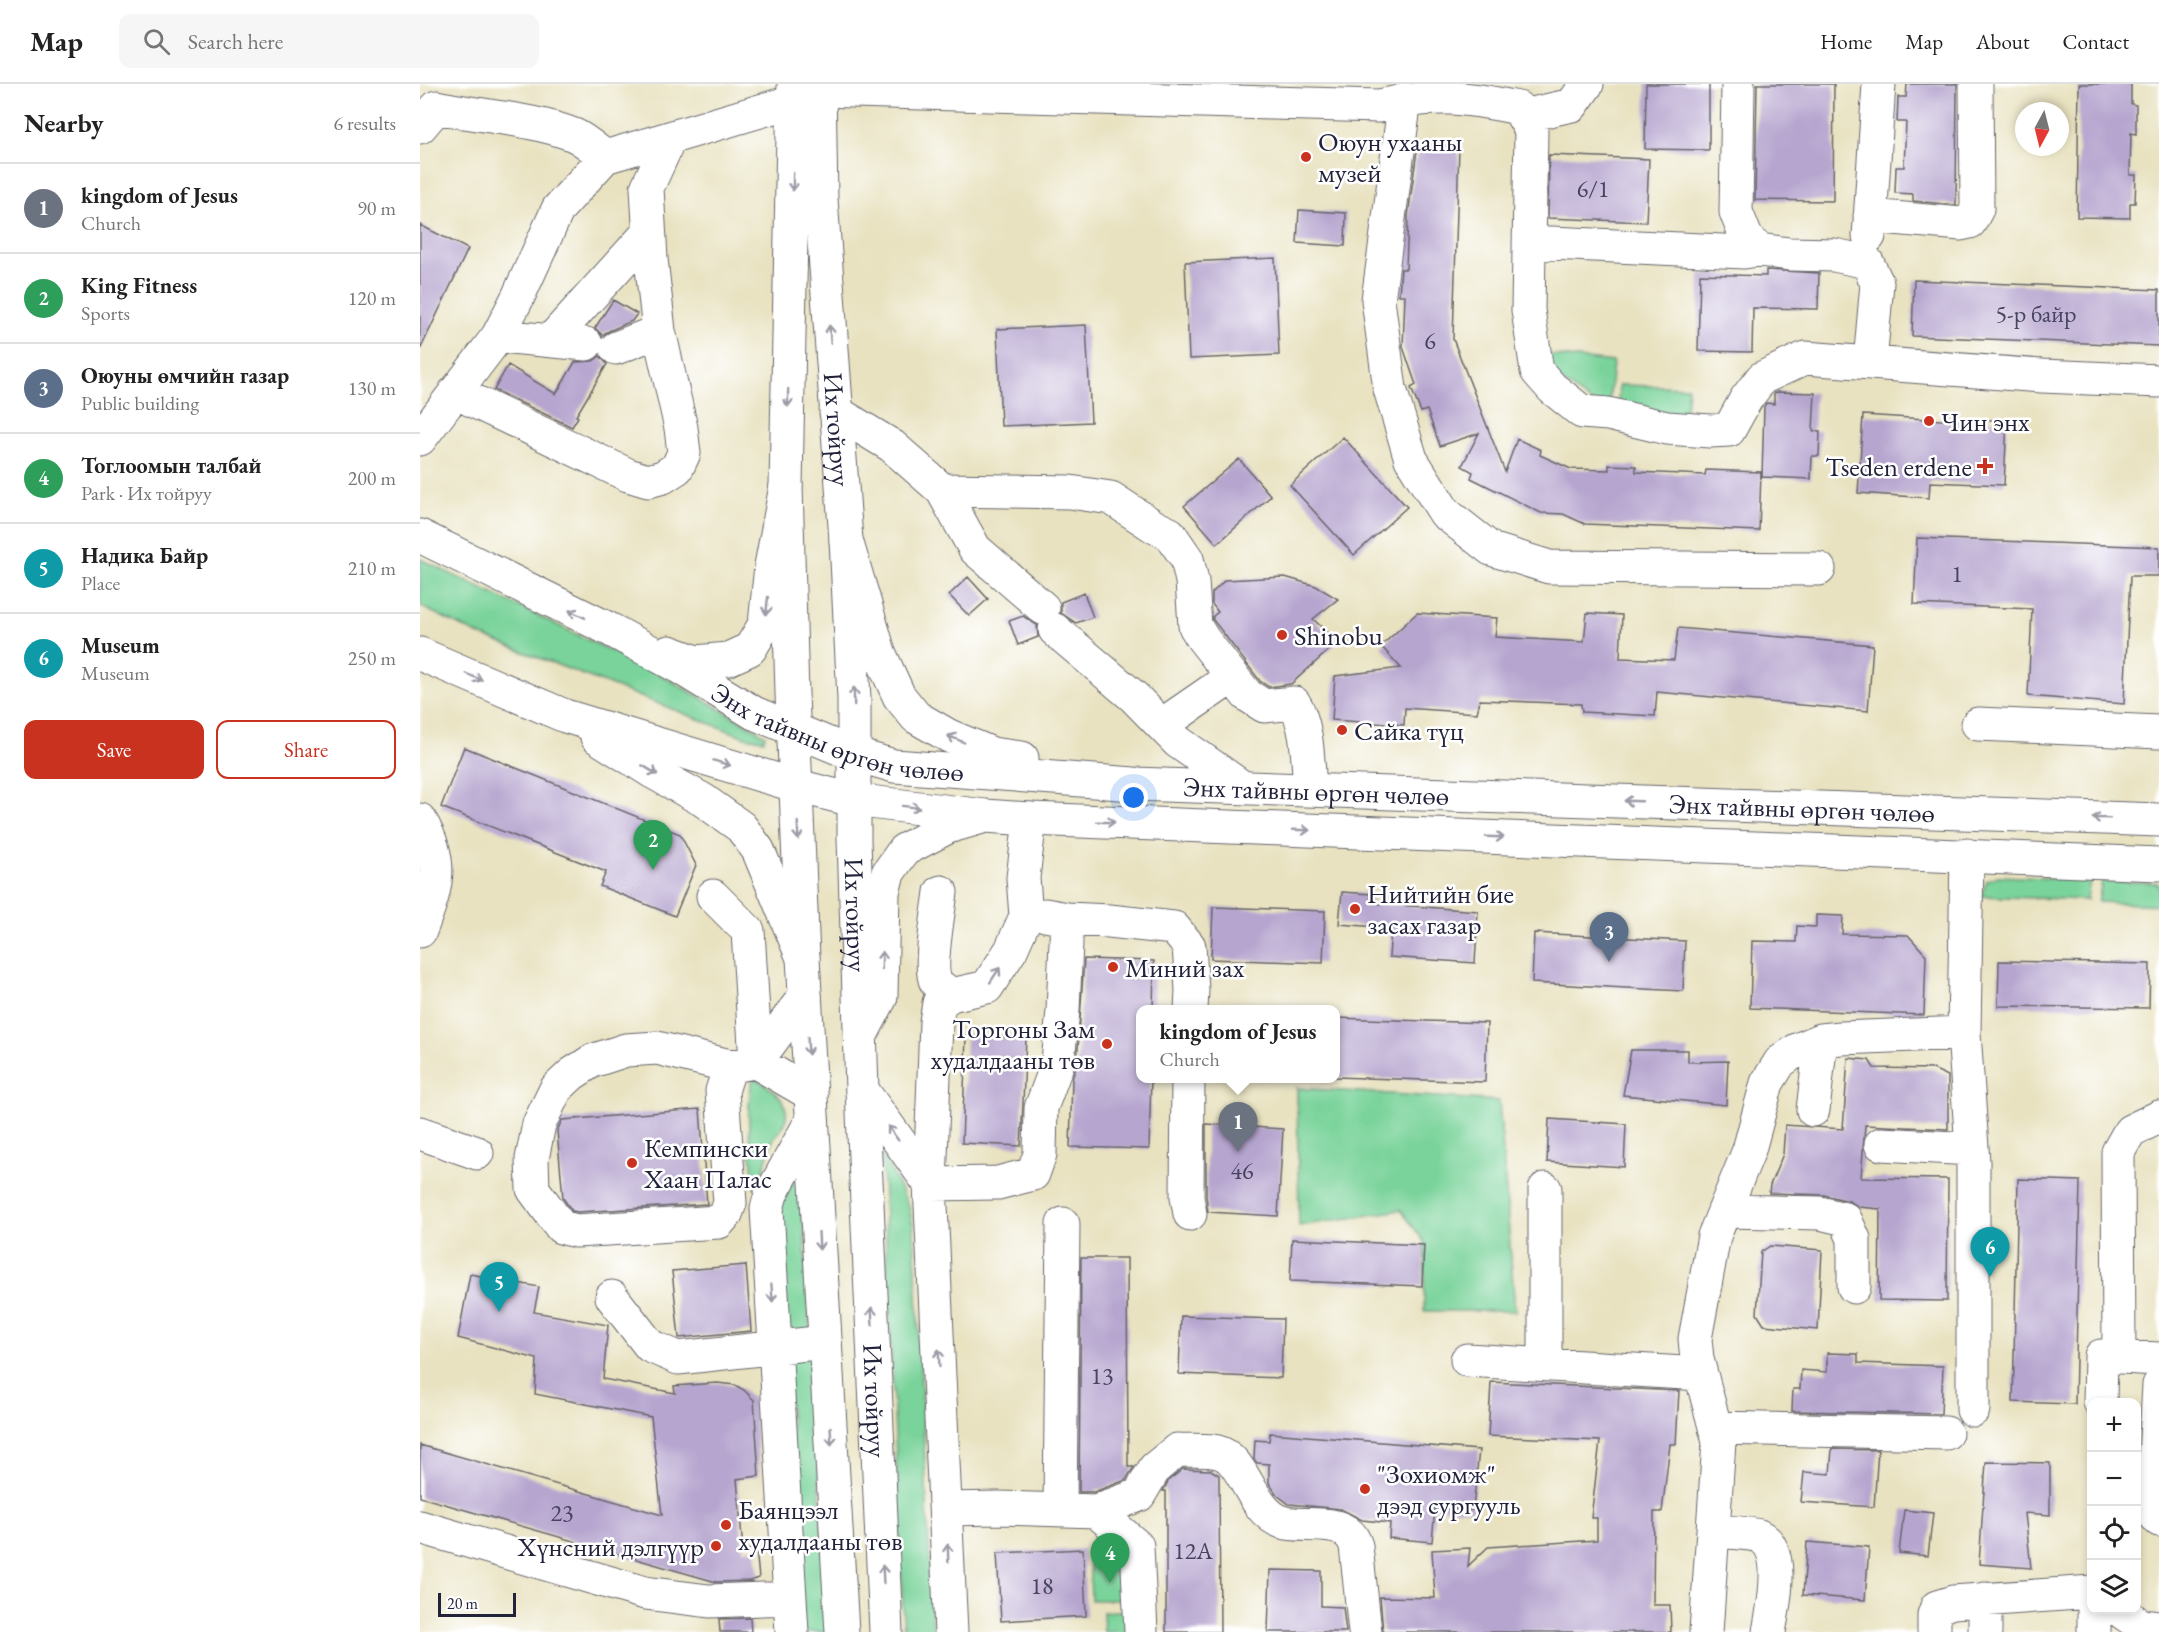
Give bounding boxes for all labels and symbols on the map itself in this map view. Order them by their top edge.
north arrow [2015,102,2069,156]
place label: Оюун ухааны музей [1318,124,1462,190]
marker: Оюун ухааны музей [1299,150,1313,164]
one-way arrow [787,172,798,192]
house number: 6/1 [1577,173,1609,204]
house number: 5-р байр [1996,298,2076,329]
one-way arrow [825,324,836,344]
house number: 6 [1424,325,1436,356]
street label: Их тойруу [816,371,860,488]
one-way arrow [782,388,794,408]
place label: Чин энх [1941,404,2030,439]
marker: Чин энх [1922,414,1936,428]
place label: Tseden erdene [1825,449,1972,484]
marker: Tseden erdene [1976,457,1994,475]
house number: 1 [1951,558,1963,589]
one-way arrow [761,596,772,616]
one-way arrow [568,607,586,619]
place label: Shinobu [1294,618,1383,653]
marker: Shinobu [1275,628,1289,642]
one-way arrow [464,672,483,683]
street label: Энх тайвны өргөн чөлөө [705,674,965,789]
one-way arrow [848,686,860,706]
place label: Сайка түц [1354,713,1464,748]
marker: Сайка түц [1335,723,1349,737]
one-way arrow [948,733,966,744]
one-way arrow [712,759,731,770]
one-way arrow [641,765,658,777]
street label: Энх тайвны өргөн чөлөө [1182,768,1450,813]
your location [1119,783,1148,812]
street label: Энх тайвны өргөн чөлөө [1668,785,1936,830]
one-way arrow [1623,796,1643,807]
one-way arrow [901,802,921,813]
one-way arrow [2091,813,2111,824]
one-way arrow [1095,817,1115,828]
pin: 2 [634,820,672,870]
one-way arrow [792,820,804,840]
one-way arrow [1290,824,1310,836]
one-way arrow [1485,831,1505,843]
street label: Их тойруу [837,857,876,973]
place label: Нийтийн бие засах газар [1367,876,1514,942]
marker: Нийтийн бие засах газар [1348,902,1362,916]
pin: 3 [1590,912,1628,962]
place label: Миний зах [1125,950,1245,985]
one-way arrow [876,951,888,971]
marker: Миний зах [1106,960,1120,974]
one-way arrow [989,967,1001,984]
place label: Торгоны Зам худалдааны төв [931,1011,1095,1077]
one-way arrow [803,1036,814,1056]
marker: Торгоны Зам худалдааны төв [1100,1037,1114,1051]
pin: 1 [1218,1102,1258,1152]
one-way arrow [887,1126,900,1142]
place label: Кемпински Хаан Палас [643,1130,772,1196]
house number: 46 [1230,1155,1254,1186]
marker: Кемпински Хаан Палас [625,1156,639,1170]
pin: 6 [1970,1228,2010,1277]
one-way arrow [814,1230,825,1250]
pin: 5 [480,1262,518,1312]
one-way arrow [767,1282,778,1302]
one-way arrow [866,1306,878,1326]
street label: Их тойруу [856,1342,896,1459]
one-way arrow [933,1348,944,1368]
house number: 13 [1090,1360,1114,1391]
one-way arrow [825,1425,836,1445]
place label: "Зохиомж" дээд сургууль [1377,1456,1521,1522]
marker: "Зохиомж" дээд сургууль [1358,1482,1372,1496]
place label: Баянцээл худалдааны төв [738,1492,902,1558]
house number: 23 [550,1497,574,1528]
marker: Баянцээл худалдааны төв [719,1518,733,1532]
place label: Хүнсний дэлгүүр [517,1529,704,1564]
pin: 4 [1090,1534,1130,1583]
house number: 12А [1173,1535,1213,1566]
marker: Хүнсний дэлгүүр [709,1539,723,1553]
one-way arrow [942,1543,953,1563]
one-way arrow [878,1564,889,1584]
house number: 18 [1030,1570,1054,1601]
scale bar [438,1590,516,1618]

